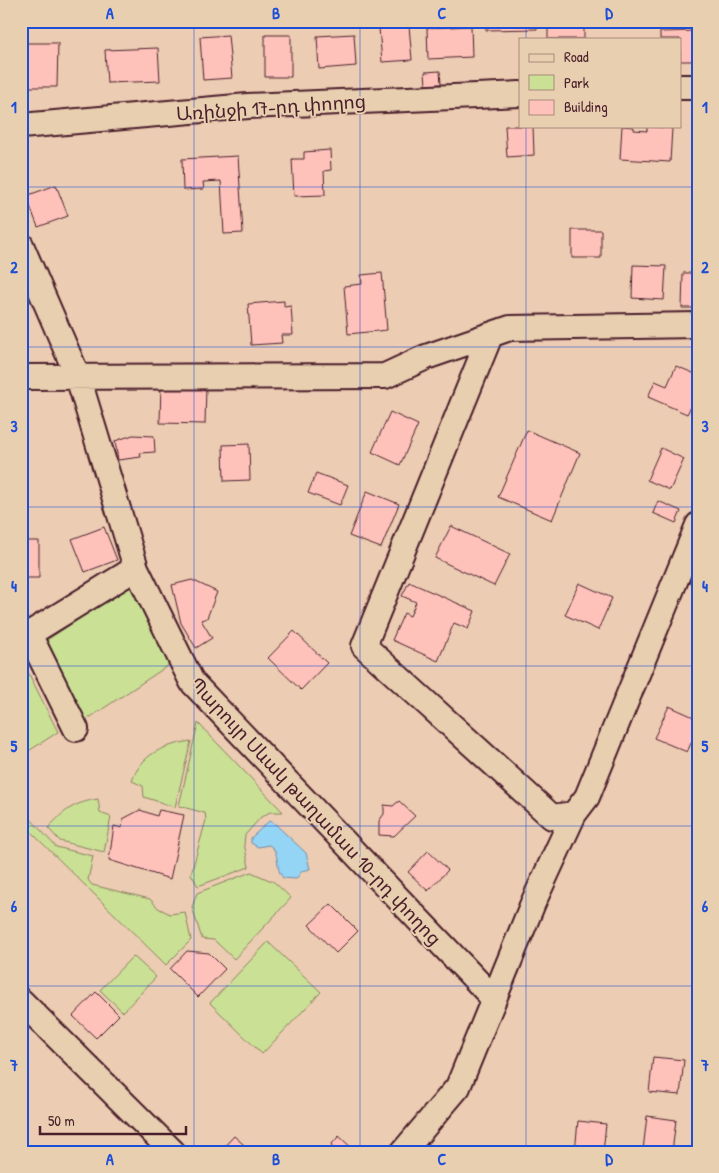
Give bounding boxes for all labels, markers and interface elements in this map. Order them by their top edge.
text: A [106,2,114,24]
text: B [272,2,280,24]
text: C [438,2,447,24]
text: D [605,2,613,24]
legend [519,38,682,128]
text: Road [564,46,589,67]
text: Park [564,72,589,93]
street label: Առինջի 17-րդ փողոց [175,87,367,127]
text: 1 [11,96,17,118]
text: Building [564,96,608,117]
text: 1 [702,96,708,118]
text: 2 [10,256,18,278]
text: 2 [701,256,709,278]
text: 3 [10,415,18,437]
text: 3 [701,415,709,437]
text: 4 [11,575,17,597]
text: 4 [702,575,708,597]
street label: Պարույր Սևակ թաղամաս 10-րդ փողոց [184,671,448,951]
text: 5 [11,735,18,757]
text: 5 [702,735,709,757]
text: 6 [11,895,18,917]
text: 6 [702,895,709,917]
text: 7 [9,1054,18,1076]
text: 7 [700,1054,709,1076]
scale bar [40,1103,186,1135]
text: 50 m [48,1110,75,1131]
text: A [106,1148,114,1170]
text: B [272,1148,280,1170]
text: C [438,1148,447,1170]
text: D [605,1148,613,1170]

